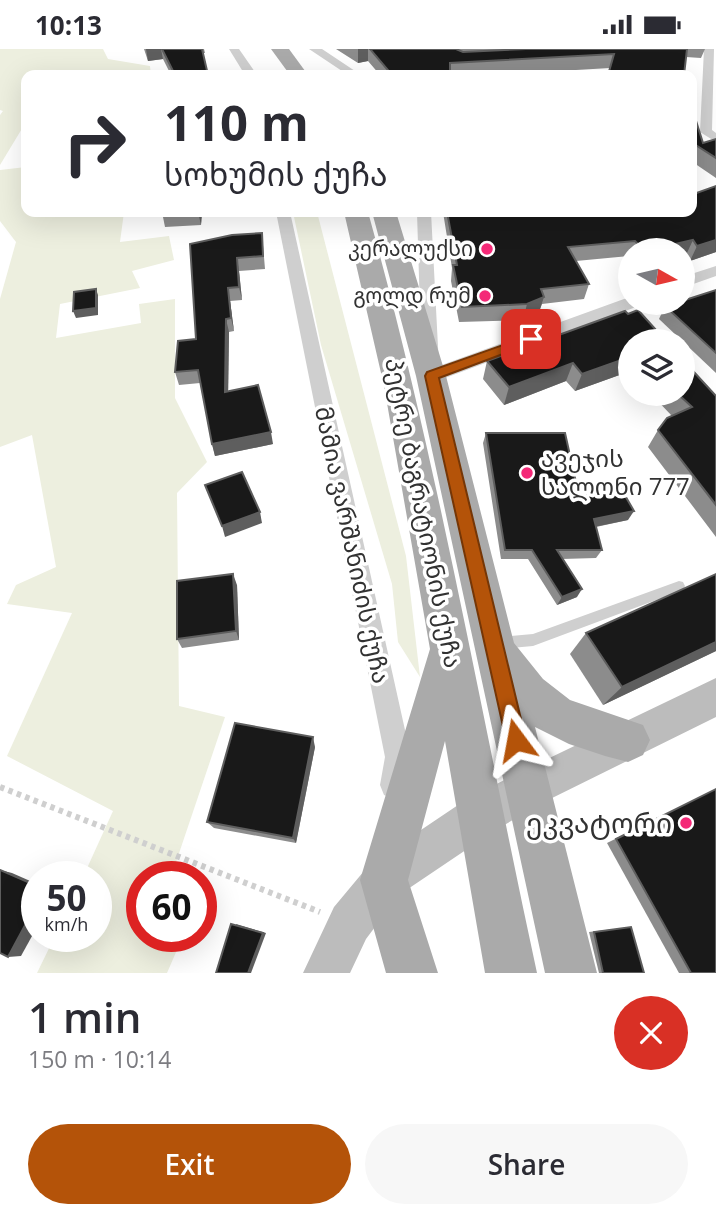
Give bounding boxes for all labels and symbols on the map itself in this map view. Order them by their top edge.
place label: კერალუქსი [348,234,473,262]
north arrow [618,238,695,315]
marker: კერალუქსი [479,241,495,257]
place label: გოლდ რუმ [353,281,471,309]
marker: გოლდ რუმ [477,288,493,304]
pin [501,309,561,369]
street label: პეტრე ბაგრატიონის ქუჩა [378,355,471,671]
street label: მამია ვარშანიძის ქუჩა [308,403,399,686]
place label: ავეჯის სალონი 777 [541,441,690,502]
marker: ავეჯის სალონი 777 [519,465,535,481]
position arrow [479,703,553,777]
place label: ეკვატორი [526,803,672,841]
marker: ეკვატორი [678,815,694,831]
speed limit sign: 60 [126,861,217,952]

